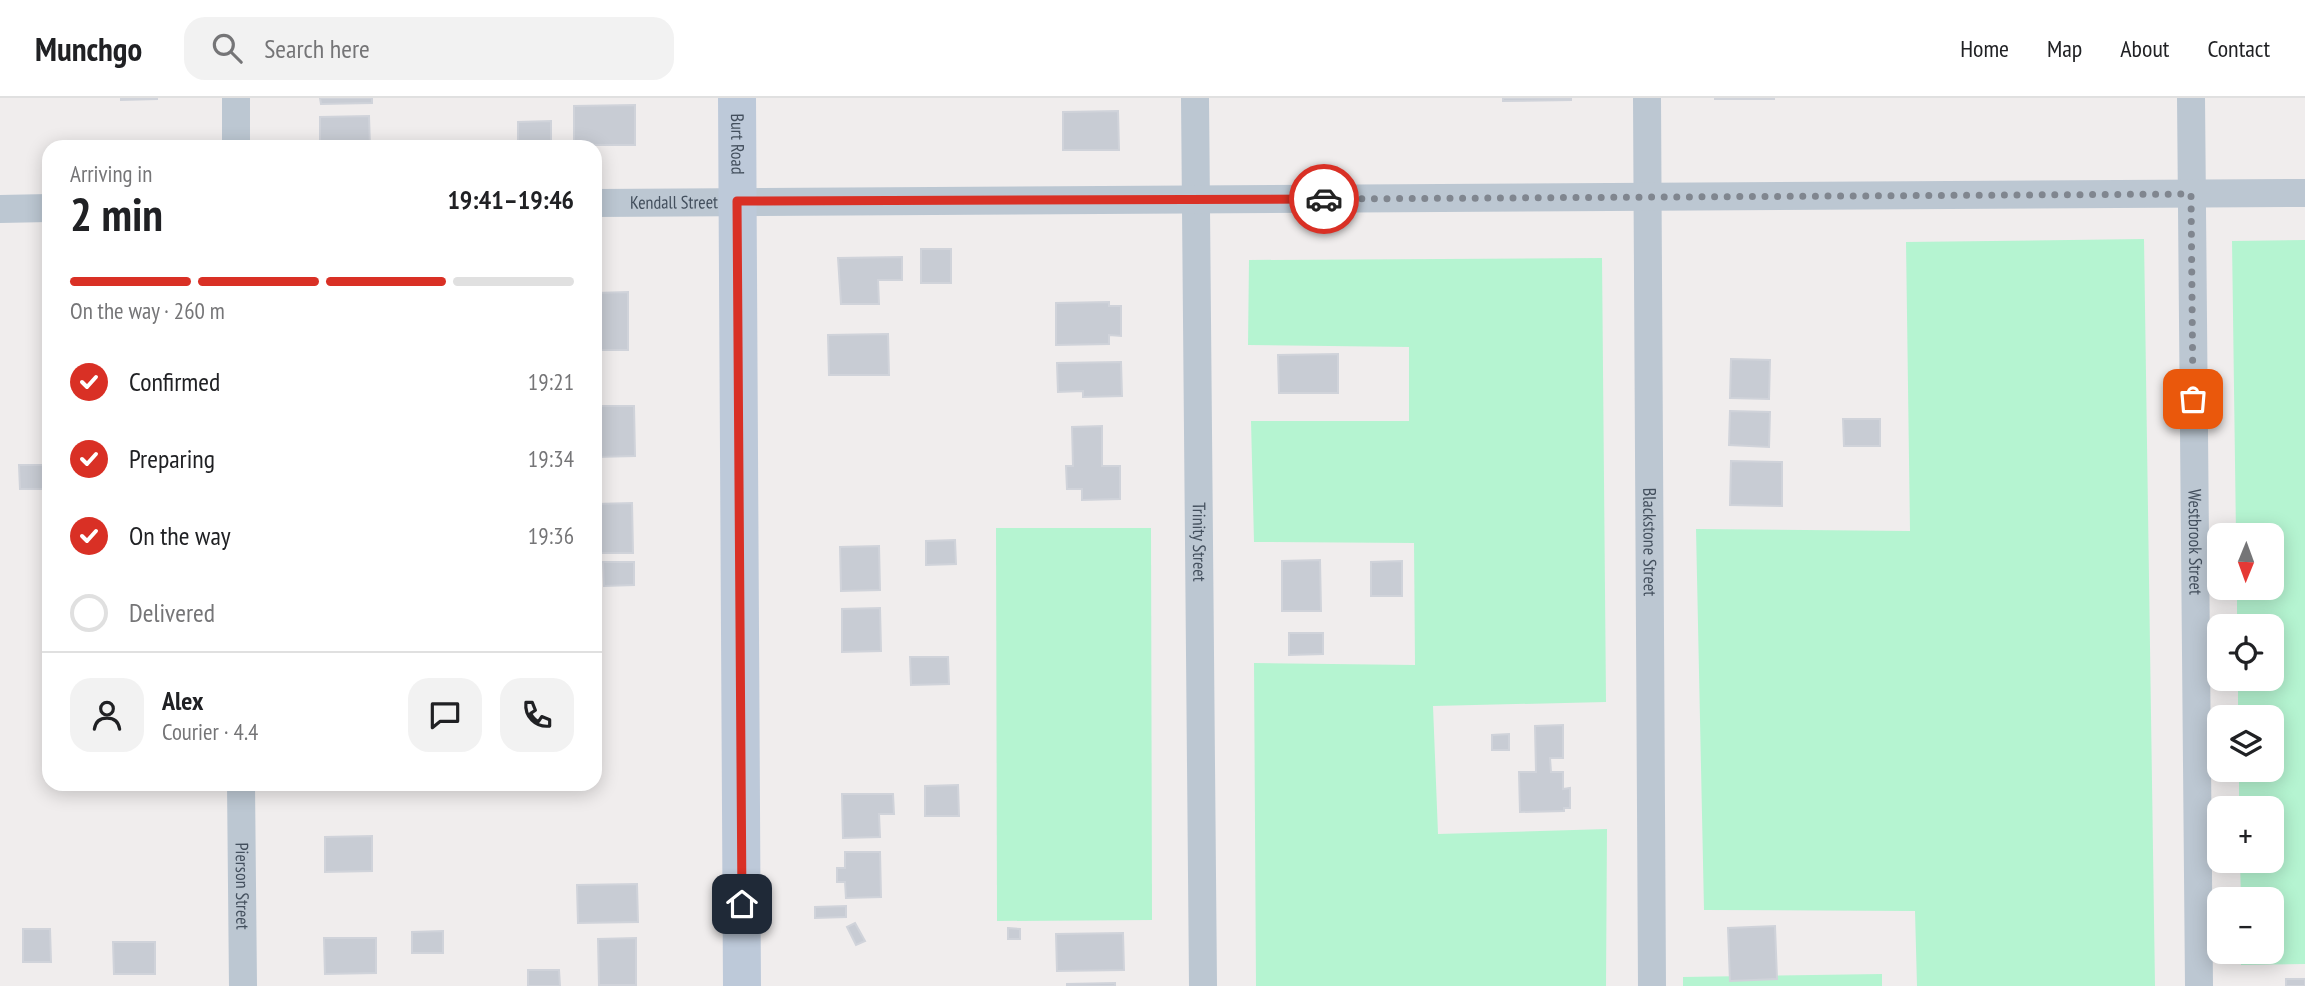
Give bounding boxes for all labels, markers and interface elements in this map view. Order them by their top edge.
search box [184,17,674,80]
text: Munchgo [35,27,142,70]
icon: search [208,29,246,67]
text: Search here [264,32,370,65]
text: Home [1960,33,2009,64]
text: Map [2047,33,2082,64]
text: About [2120,33,2169,64]
text: Contact [2207,33,2270,64]
street label: Burt Road [726,113,749,175]
text: Arriving in [70,159,152,188]
courier [1289,164,1359,234]
icon: car [1305,180,1343,218]
text: 19:41–19:46 [447,183,574,216]
text: 2 min [70,184,163,244]
street label: Kendall Street [630,190,718,214]
text: On the way · 260 m [70,296,225,325]
icon: check [70,363,108,401]
text: Confirmed [129,365,220,398]
text: 19:21 [528,367,574,396]
pin [2163,369,2223,429]
icon: bag [2174,380,2212,418]
icon: check [70,440,108,478]
text: Preparing [129,442,215,475]
text: 19:34 [528,444,574,473]
street label: Blackstone Street [1638,488,1662,596]
street label: Westbrook Street [2184,489,2207,595]
street label: Trinity Street [1188,502,1211,582]
icon: check [70,517,108,555]
text: On the way [129,519,231,552]
text: 19:36 [528,521,574,550]
north arrow [2207,523,2284,600]
map controls [2207,523,2284,964]
text: Delivered [129,596,215,629]
button: locate [2207,614,2284,691]
button: person [70,678,144,752]
button: chat [408,678,482,752]
button: phone [500,678,574,752]
text: Alex [162,684,203,717]
button: layers [2207,705,2284,782]
text: Courier · 4.4 [162,717,258,746]
button: + [2207,796,2284,873]
street label: Pierson Street [231,842,254,930]
pin [712,874,772,934]
icon: home [723,885,761,923]
button: − [2207,887,2284,964]

